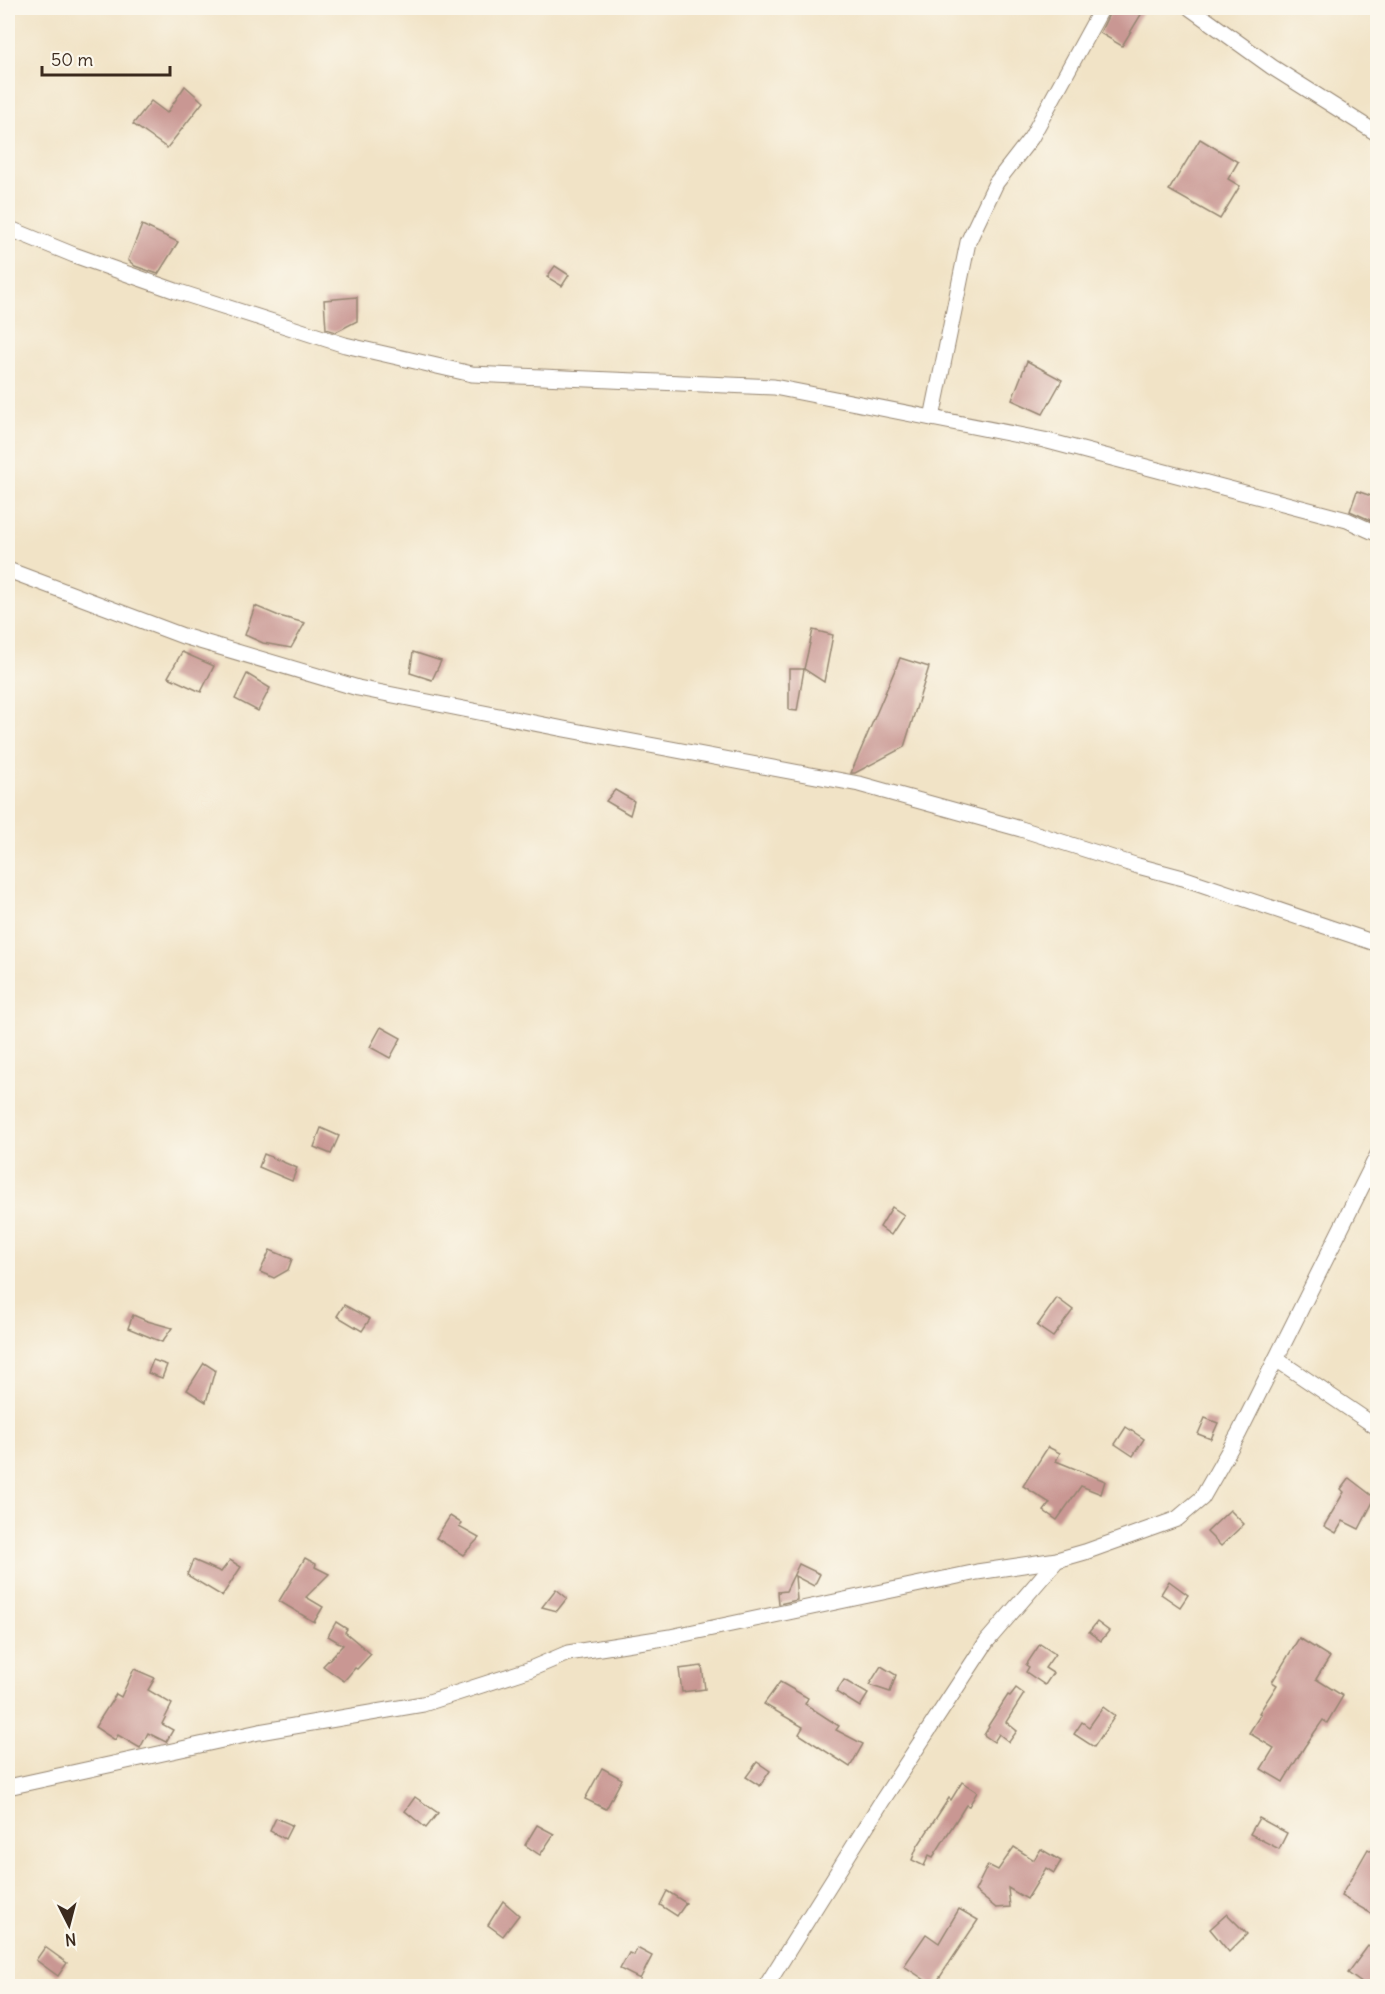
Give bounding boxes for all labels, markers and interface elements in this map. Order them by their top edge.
scale bar [42,39,170,77]
text: 50 m [51,48,93,71]
north arrow [39,1895,99,1955]
text: N [64,1929,77,1950]

